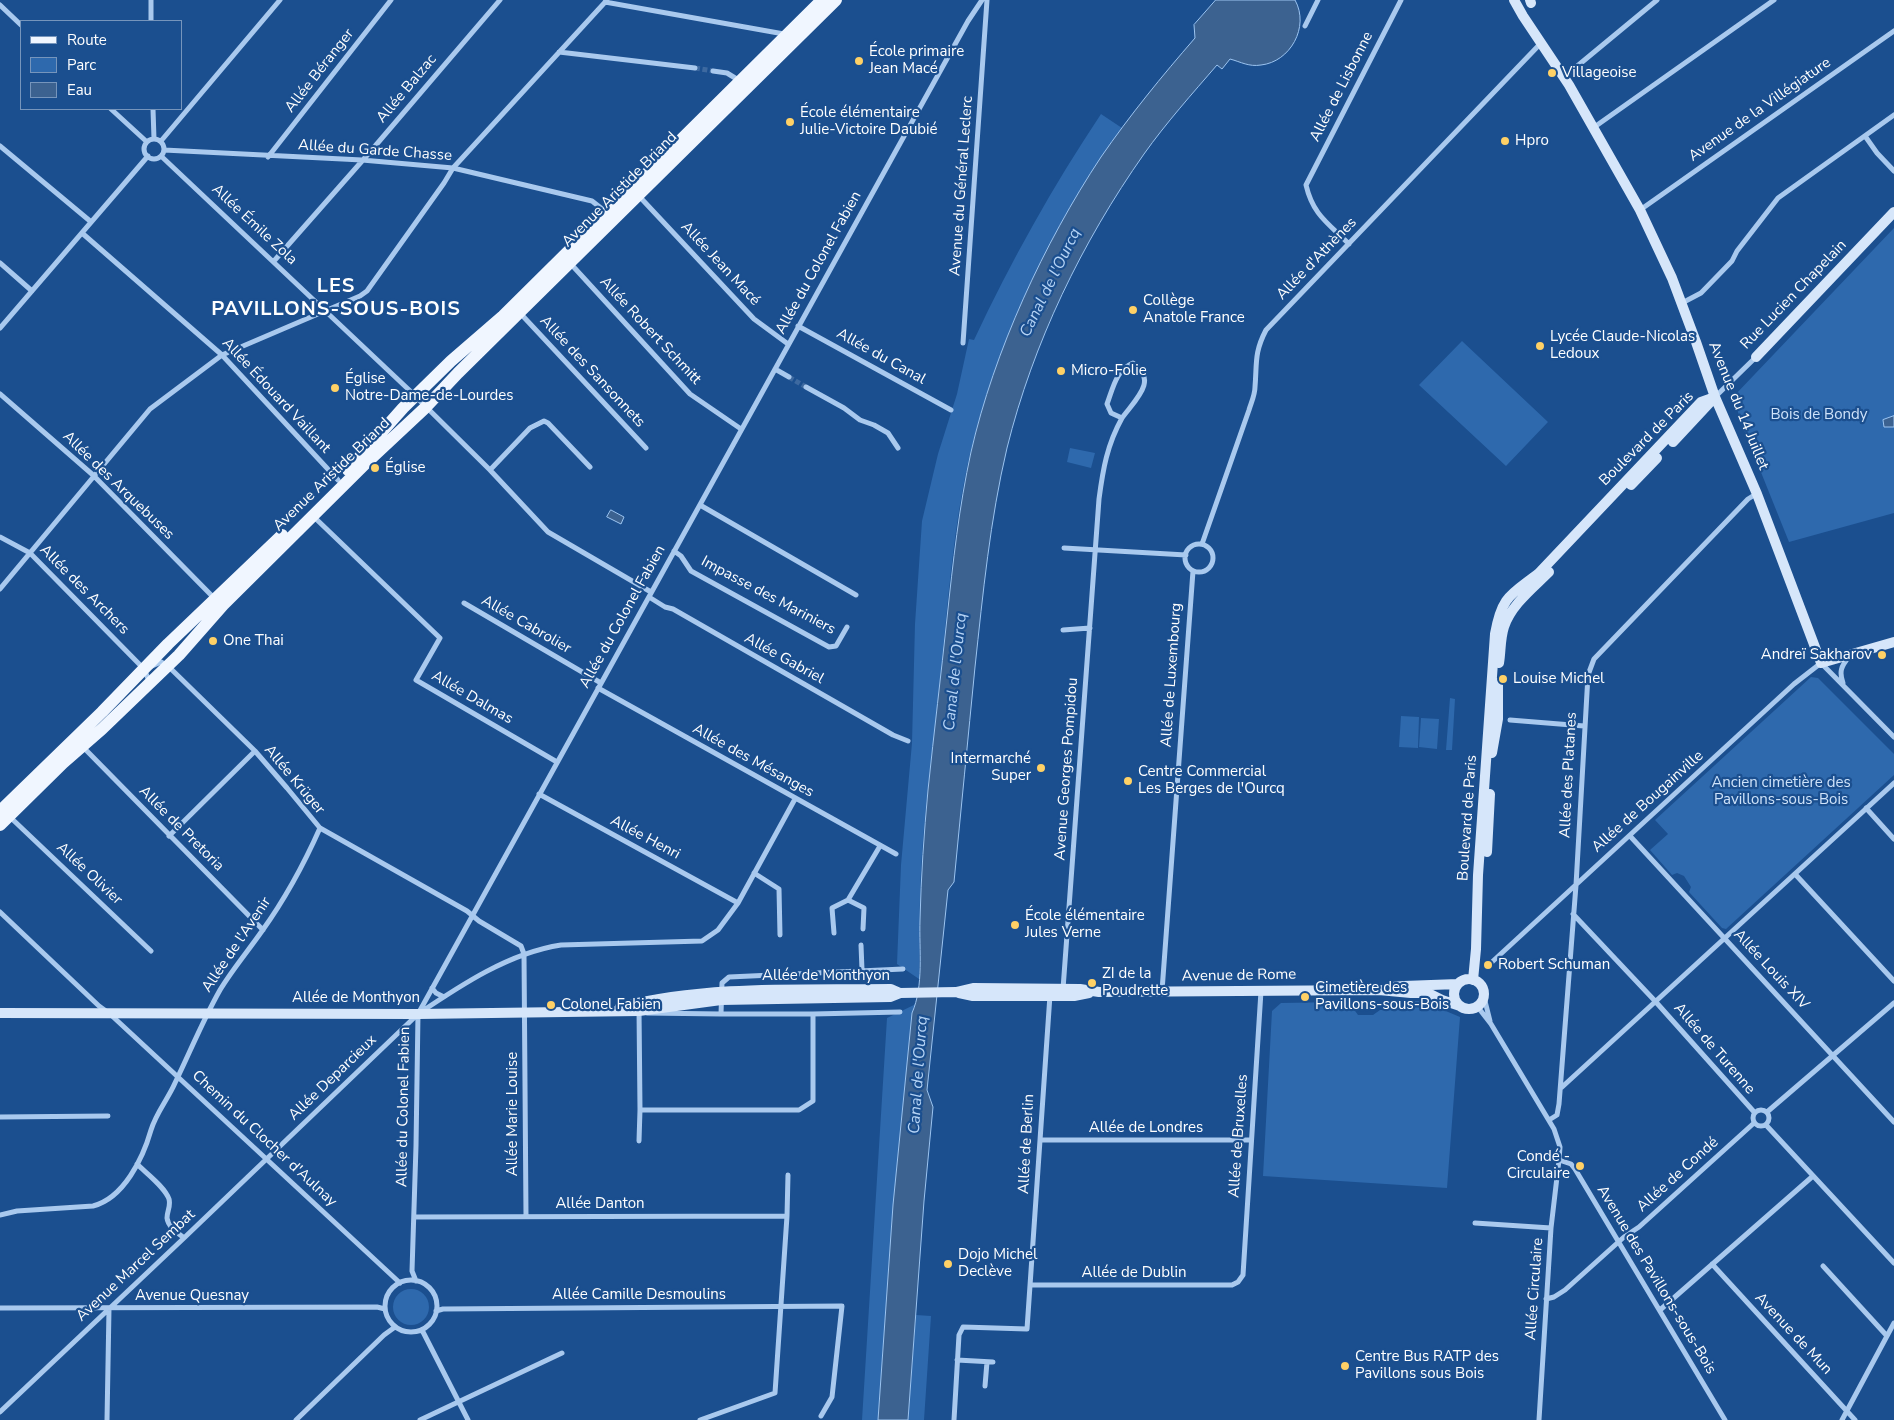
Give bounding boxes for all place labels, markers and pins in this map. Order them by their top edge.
place label: École primaire Jean Macé [869,43,964,78]
marker: École primaire Jean Macé [853,55,865,67]
place label: Villageoise [1562,64,1636,82]
marker: Villageoise [1546,67,1558,79]
place label: École élémentaire Julie-Victoire Daubié [800,104,938,139]
marker: École élémentaire Julie-Victoire Daubié [784,116,796,128]
place label: Hpro [1515,132,1549,150]
marker: Hpro [1499,135,1511,147]
place label: Collège Anatole France [1143,292,1245,327]
marker: Collège Anatole France [1127,304,1139,316]
place label: Lycée Claude-Nicolas Ledoux [1550,328,1695,363]
marker: Lycée Claude-Nicolas Ledoux [1534,340,1546,352]
place label: Micro-Folie [1071,362,1147,380]
marker: Micro-Folie [1055,365,1067,377]
place label: Église Notre-Dame-de-Lourdes [345,370,513,405]
marker: Église Notre-Dame-de-Lourdes [329,382,341,394]
place label: Église [385,459,426,477]
marker: Église [369,462,381,474]
place label: One Thai [223,632,284,650]
marker: One Thai [207,635,219,647]
place label: Andreï Sakharov [1761,646,1872,664]
marker: Andreï Sakharov [1876,649,1888,661]
place label: Louise Michel [1513,670,1605,688]
marker: Louise Michel [1497,673,1509,685]
place label: Intermarché Super [951,750,1031,785]
marker: Intermarché Super [1035,762,1047,774]
place label: Centre Commercial Les Berges de l'Ourcq [1138,763,1285,798]
marker: Centre Commercial Les Berges de l'Ourcq [1122,775,1134,787]
place label: École élémentaire Jules Verne [1025,907,1145,942]
marker: École élémentaire Jules Verne [1009,919,1021,931]
place label: Robert Schuman [1498,956,1610,974]
marker: Robert Schuman [1482,959,1494,971]
place label: ZI de la Poudrette [1102,965,1168,1000]
marker: ZI de la Poudrette [1086,977,1098,989]
place label: Cimetière des Pavillons-sous-Bois [1315,979,1449,1014]
marker: Cimetière des Pavillons-sous-Bois [1299,991,1311,1003]
place label: Colonel Fabien [561,996,661,1014]
marker: Colonel Fabien [545,999,557,1011]
place label: Condé - Circulaire [1507,1148,1570,1183]
marker: Condé - Circulaire [1574,1160,1586,1172]
place label: Dojo Michel Declève [958,1246,1037,1281]
marker: Dojo Michel Declève [942,1258,954,1270]
place label: Centre Bus RATP des Pavillons sous Bois [1355,1348,1499,1383]
marker: Centre Bus RATP des Pavillons sous Bois [1339,1360,1351,1372]

